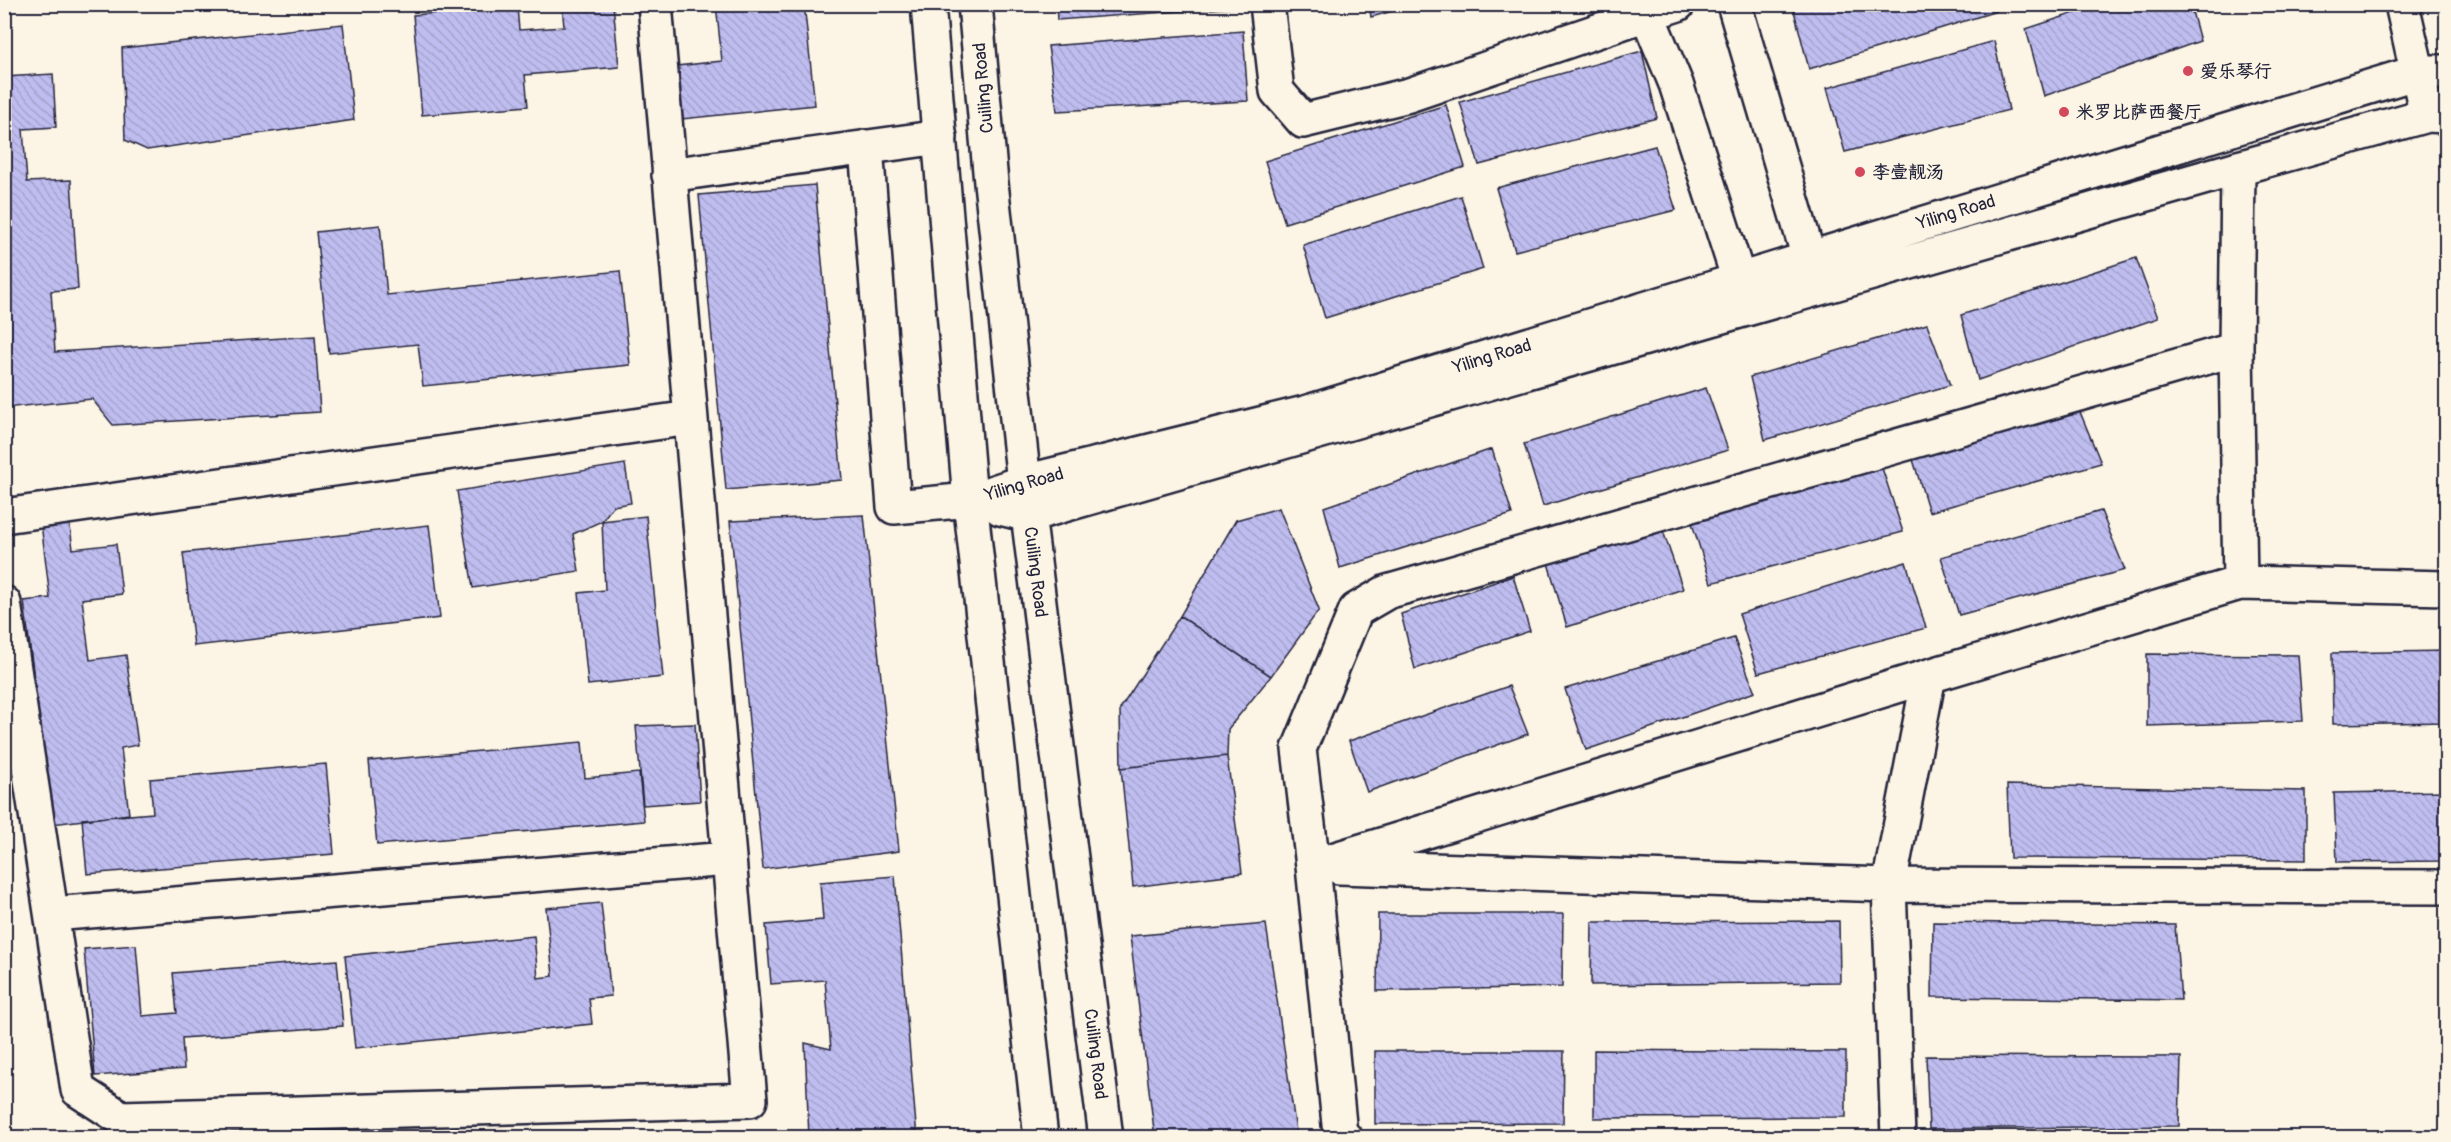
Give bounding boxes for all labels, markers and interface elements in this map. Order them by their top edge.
street label: Cuiling Road [968,42,999,134]
place label: 爱乐琴行 [2200,60,2272,83]
marker: 爱乐琴行 [2181,64,2195,78]
place label: 米罗比萨西餐厅 [2076,101,2202,124]
marker: 米罗比萨西餐厅 [2057,105,2071,119]
place label: 李壹靓汤 [1872,161,1944,184]
marker: 李壹靓汤 [1853,165,1867,179]
street label: Yiling Road [1913,190,1998,236]
street label: Yiling Road [1449,334,1534,380]
street label: Yiling Road [981,462,1066,507]
street label: Cuiling Road [1019,525,1052,619]
street label: Cuiling Road [1079,1007,1112,1101]

